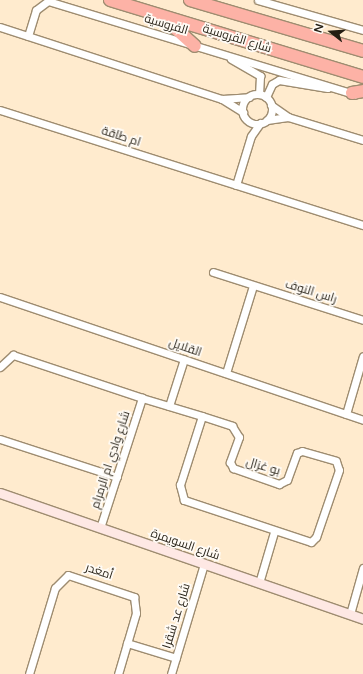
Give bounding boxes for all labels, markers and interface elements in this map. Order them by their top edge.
street label: الفروسية [143,12,189,38]
north arrow [311,12,351,52]
street label: شارع الفروسية [201,22,273,56]
text: N [312,22,327,34]
street label: ام طاقة [99,124,143,150]
street label: راس النوف [283,277,339,307]
street label: القلايل [167,336,203,360]
street label: شارع وادي ام الرمرام [88,409,134,511]
street label: بو غزال [244,455,282,479]
street label: شارع السويمرة [149,526,221,564]
street label: أمغدر [83,561,115,583]
street label: شارع عد شقرا [160,582,194,650]

